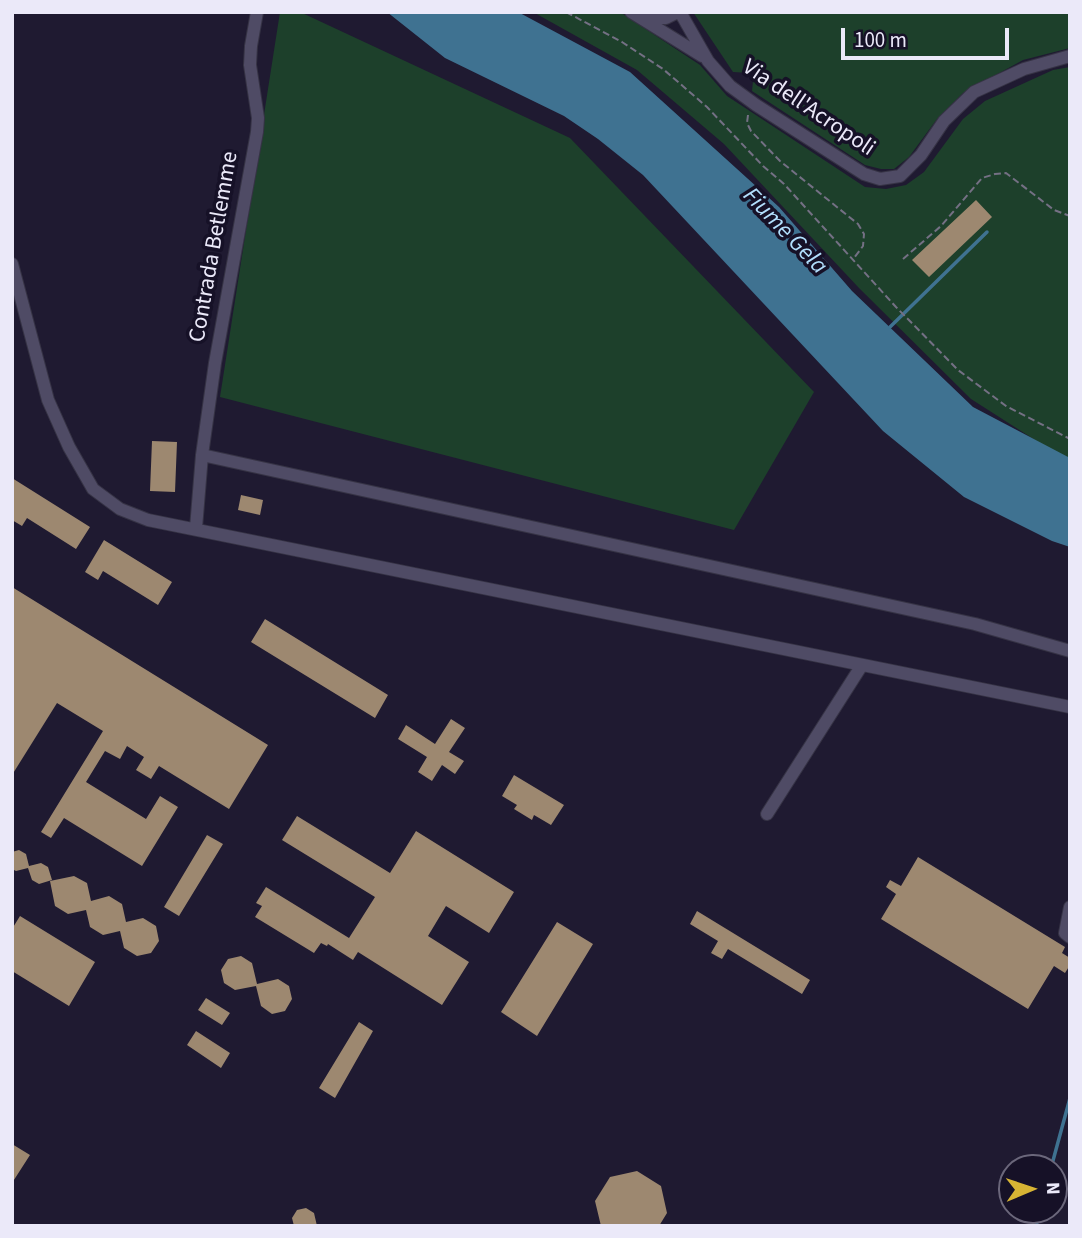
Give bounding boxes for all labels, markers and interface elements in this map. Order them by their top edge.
scale bar [844,14,1012,58]
text: 100 m [854,25,907,55]
street label: Via dell'Acropoli [736,54,880,164]
street label: Contrada Betlemme [185,149,245,345]
water label: Fiume Gela [736,183,832,281]
north arrow [998,1154,1068,1224]
text: N [1039,1182,1066,1195]

